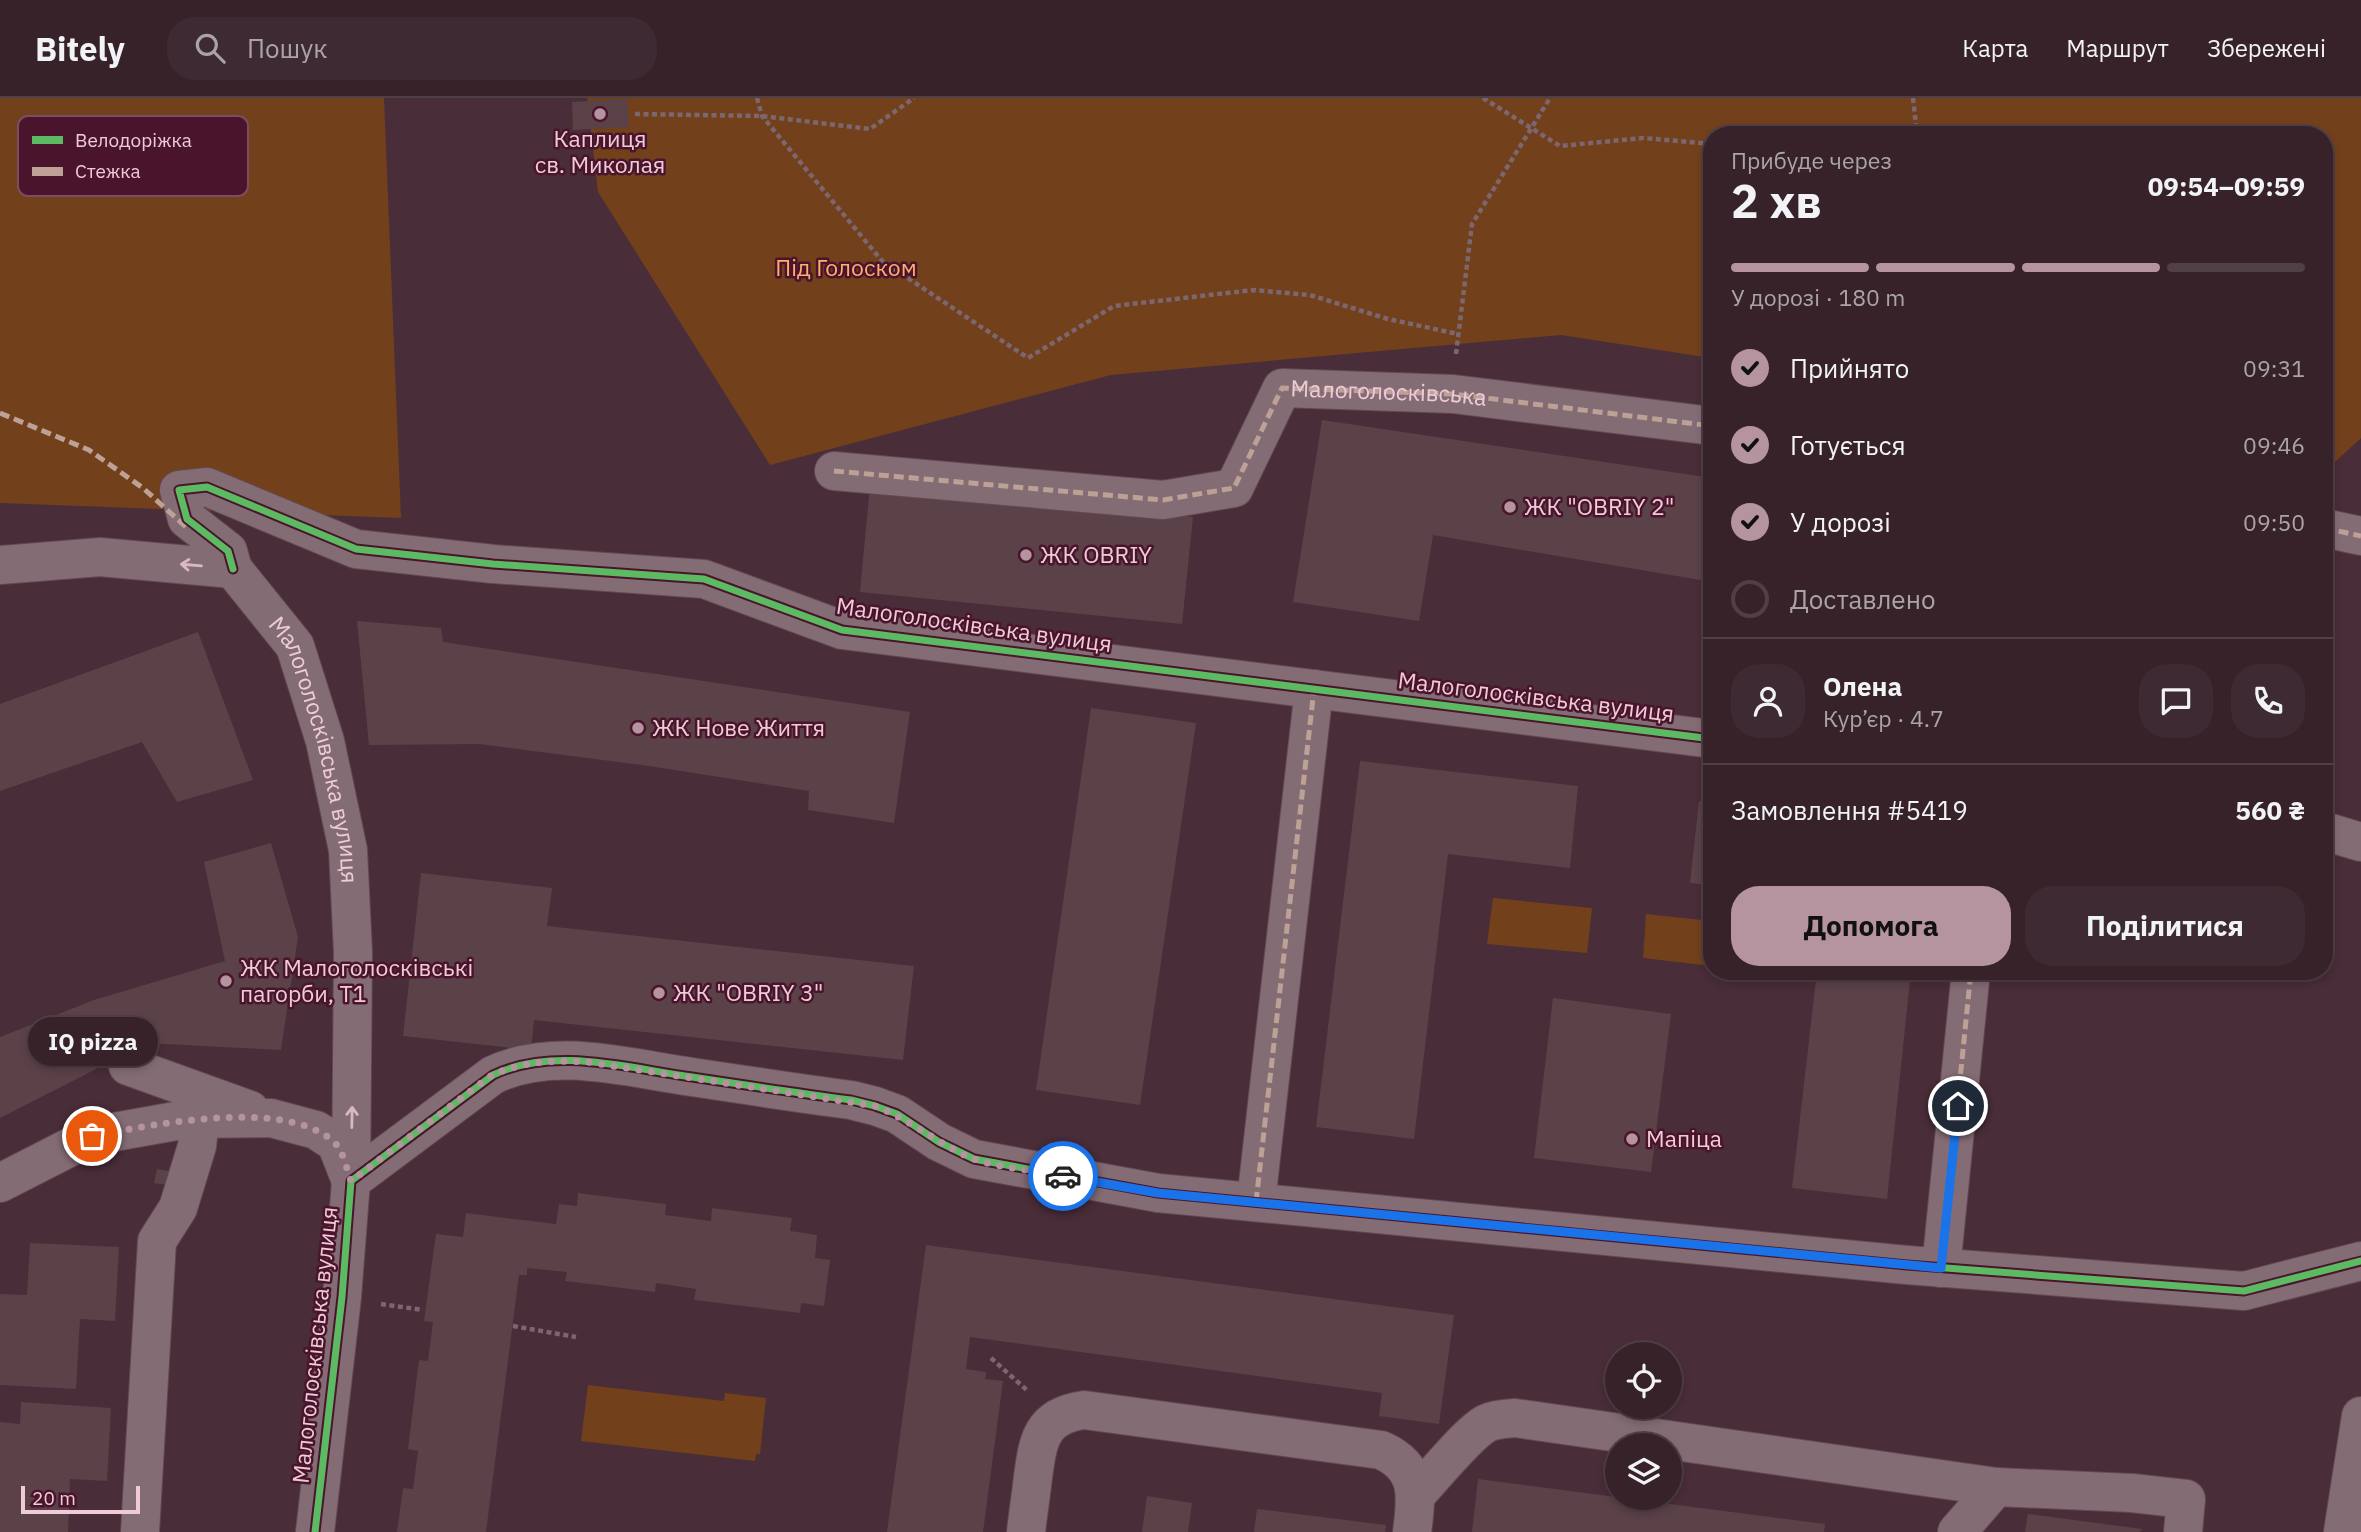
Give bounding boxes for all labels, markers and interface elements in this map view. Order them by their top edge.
search box [167,17,657,80]
text: Bitely [35,27,125,70]
icon: search [191,29,229,67]
text: Пошук [247,31,328,65]
text: Карта [1962,32,2028,64]
text: Маршрут [2066,32,2169,64]
text: Збережені [2207,32,2326,64]
marker: Каплиця св. Миколая [592,106,608,122]
legend [18,116,248,196]
place label: Каплиця св. Миколая [535,123,665,179]
text: Велодоріжка [75,128,192,152]
text: Прибуде через [1731,145,1892,175]
text: Стежка [75,159,141,183]
text: 09:54–09:59 [2148,169,2305,203]
text: 2 хв [1731,171,1822,231]
park label: Під Голоском [775,252,917,282]
text: У дорозі · 180 m [1731,282,1905,312]
icon: check [1731,349,1769,387]
text: Прийнято [1790,351,1909,385]
text: 09:31 [2243,353,2305,383]
street label: Малоголосківська [1290,372,1489,412]
icon: check [1731,426,1769,464]
text: Готується [1790,428,1906,462]
text: 09:46 [2243,430,2305,460]
place label: ЖК "OBRIY 2" [1524,491,1675,521]
marker: ЖК "OBRIY 2" [1502,499,1518,515]
icon: check [1731,503,1769,541]
text: У дорозі [1790,505,1891,539]
text: 09:50 [2243,507,2305,537]
place label: ЖК OBRIY [1040,539,1152,569]
marker: ЖК OBRIY [1018,547,1034,563]
one-way arrow [180,558,203,571]
text: Доставлено [1790,582,1936,616]
street label: Малоголосківська вулиця [834,590,1114,658]
street label: Малоголосківська вулиця [263,610,366,884]
street label: Малоголосківська вулиця [1396,664,1676,728]
button: person [1731,664,1805,738]
button: chat [2139,664,2213,738]
button: phone [2231,664,2305,738]
text: Олена [1823,669,1902,703]
text: Кур’єр · 4.7 [1823,703,1944,733]
place label: ЖК Нове Життя [652,712,825,742]
marker: ЖК Нове Життя [630,720,646,736]
text: Замовлення #5419 [1731,793,1968,827]
text: 560 ₴ [2235,793,2305,827]
button: Допомога [1731,886,2011,966]
button: Поділитися [2025,886,2305,966]
place label: ЖК Малоголосківські пагорби, Т1 [240,952,473,1008]
marker: ЖК Малоголосківські пагорби, Т1 [218,973,234,989]
place label: ЖК "OBRIY 3" [673,977,824,1007]
marker: ЖК "OBRIY 3" [651,985,667,1001]
callout: IQ pizza [27,1017,157,1066]
text: IQ pizza [48,1026,138,1056]
pin [1928,1076,1988,1136]
icon: home [1939,1087,1977,1125]
pin [62,1106,122,1166]
one-way arrow [345,1106,359,1129]
icon: bag [73,1117,111,1155]
place label: Мапіца [1646,1123,1722,1153]
marker: Мапіца [1624,1131,1640,1147]
courier [1028,1141,1098,1211]
icon: car [1044,1157,1082,1195]
street label: Малоголосківська вулиця [285,1205,343,1485]
map controls [1605,1342,1682,1510]
button: locate [1605,1342,1682,1419]
button: layers [1605,1433,1682,1510]
scale bar [21,1483,140,1515]
text: 20 m [32,1486,76,1510]

